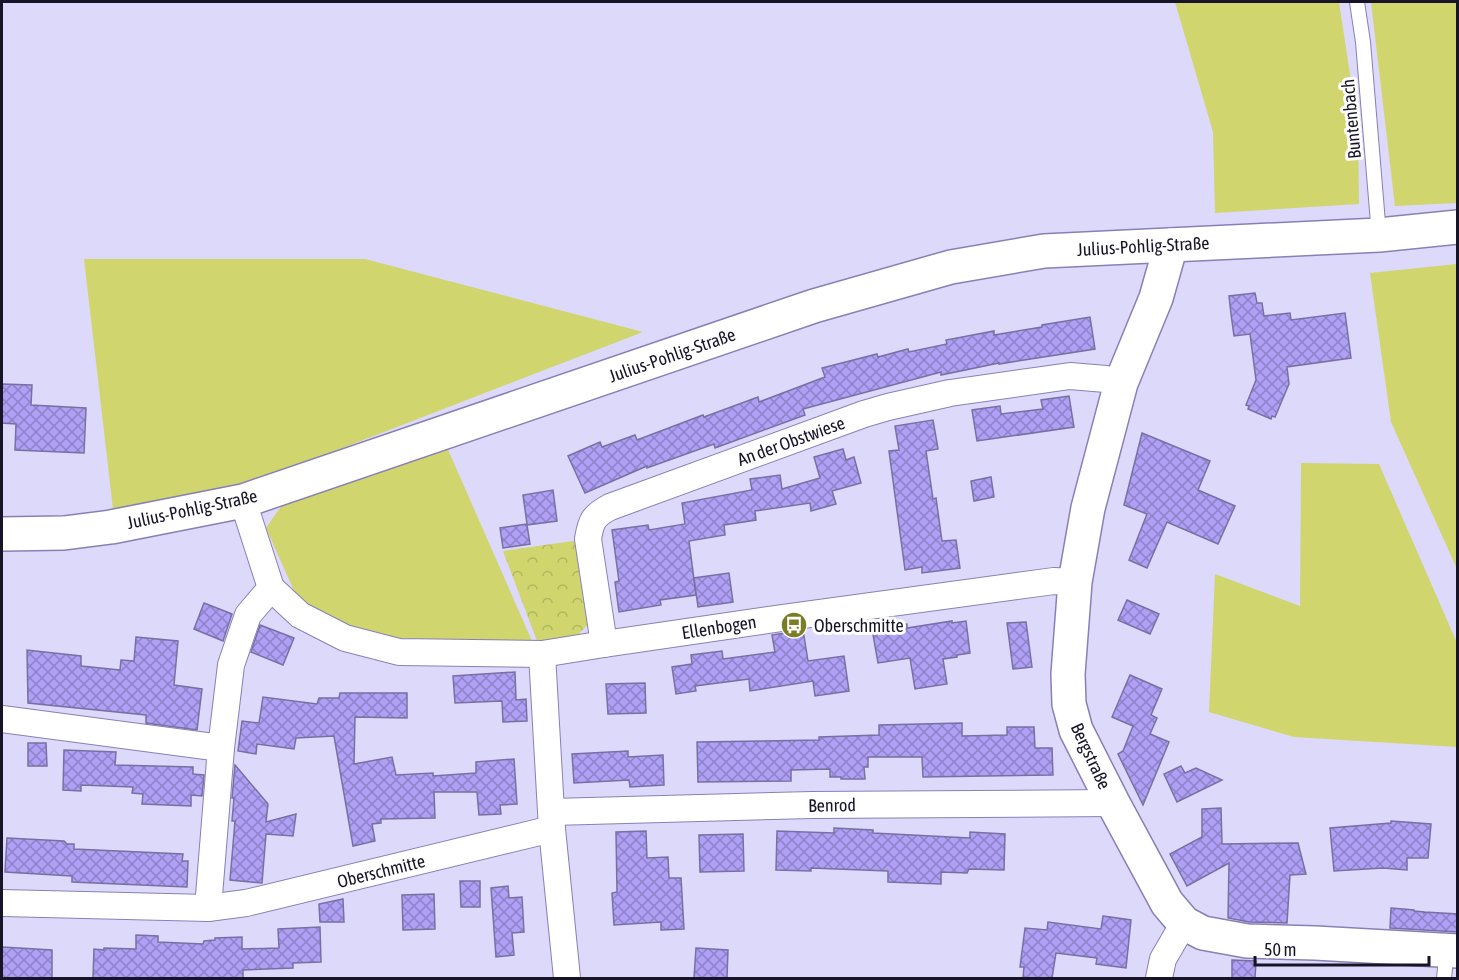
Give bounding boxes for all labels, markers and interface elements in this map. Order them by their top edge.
street label: Buntenbach [1337,78,1365,160]
street label: Julius-Pohlig-Straße [1076,232,1210,260]
street label: Julius-Pohlig-Straße [606,323,738,387]
street label: An der Obstwiese [734,412,848,470]
street label: Julius-Pohlig-Straße [125,485,259,533]
bus stop icon: Oberschmitte [779,610,809,640]
street label: Ellenbogen [680,611,758,643]
place label: Oberschmitte [814,615,904,636]
street label: Bergstraße [1067,720,1115,792]
street label: Benrod [808,794,856,816]
street label: Oberschmitte [335,850,427,892]
scale bar [1255,929,1429,967]
text: 50 m [1264,939,1296,960]

